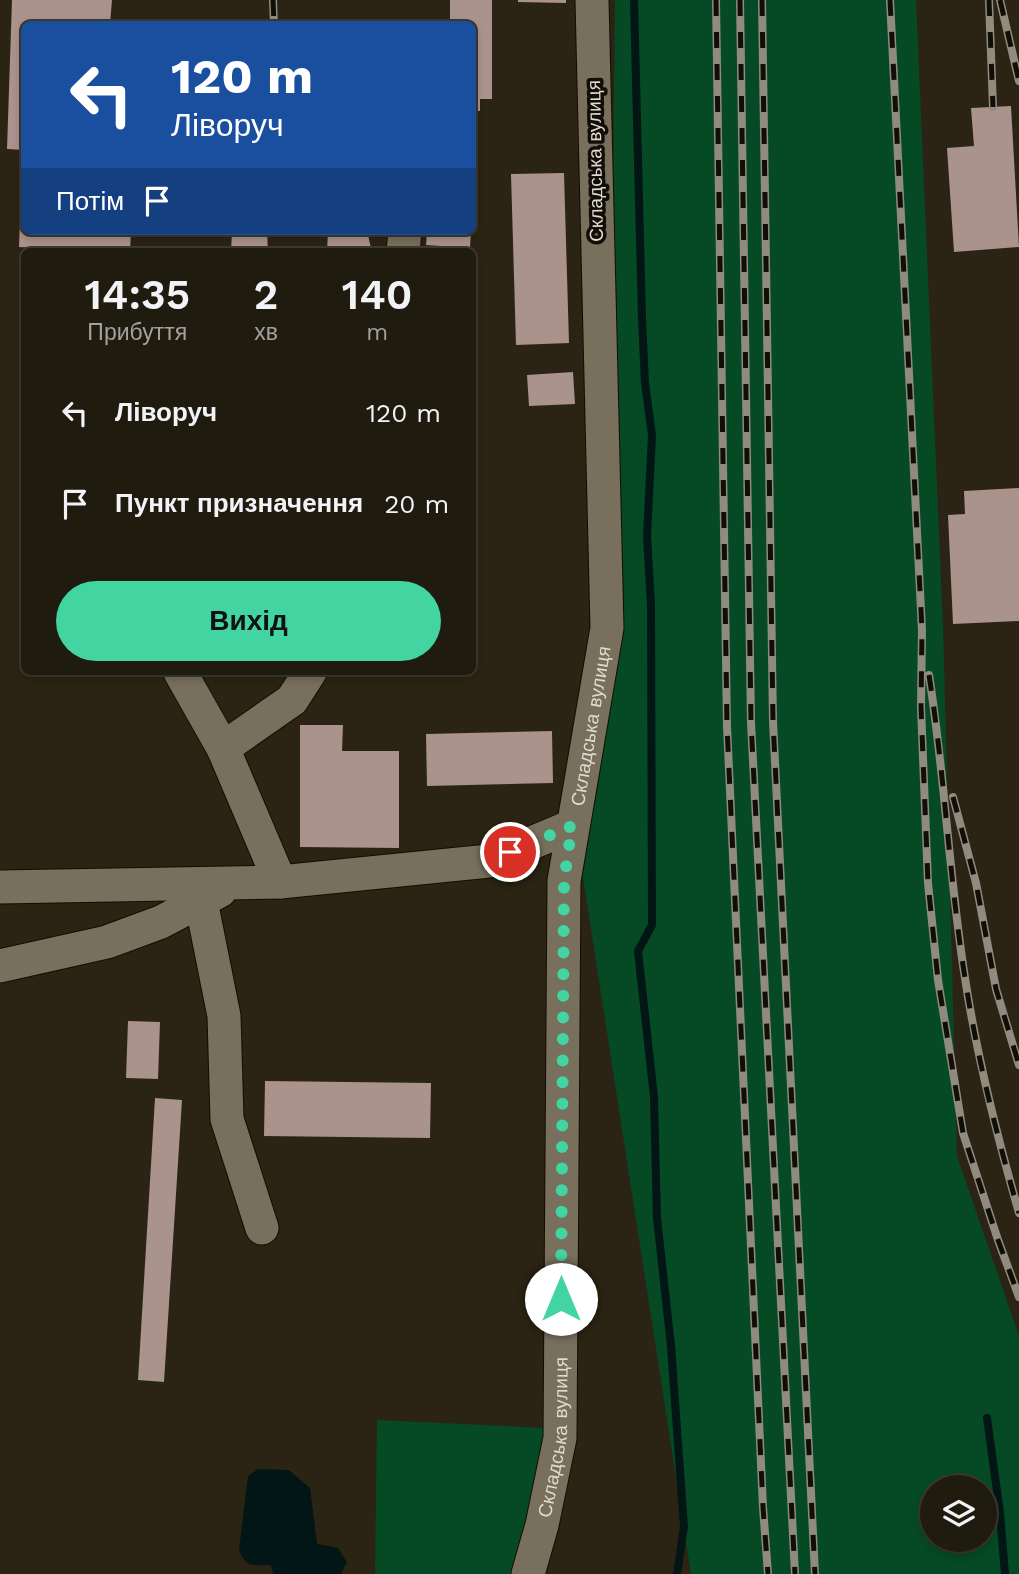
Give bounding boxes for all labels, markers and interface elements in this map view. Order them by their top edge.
text: 120 m [171,47,313,105]
icon: left [56,49,147,140]
street label: Складська вулиця [582,80,608,242]
text: Ліворуч [171,106,284,144]
icon: arrive [138,182,176,220]
text: Потім [56,186,124,216]
text: 14:35 [84,270,190,319]
text: 2 [254,270,278,319]
text: 140 [342,270,413,319]
text: Прибуття [87,319,187,346]
text: хв [254,319,278,346]
text: m [366,319,388,346]
icon: left [56,394,94,432]
text: Ліворуч [115,397,217,427]
text: 120 m [366,398,441,428]
icon: arrive [56,485,94,523]
text: Пункт призначення [115,488,363,518]
text: 20 m [384,489,449,519]
button: Вихід [56,581,441,661]
street label: Складська вулиця [565,644,615,808]
pin [480,822,540,882]
icon: arrive [491,833,529,871]
position arrow [524,1262,598,1336]
street label: Складська вулиця [532,1357,572,1519]
map controls [920,1475,997,1552]
button: layers [920,1475,997,1552]

